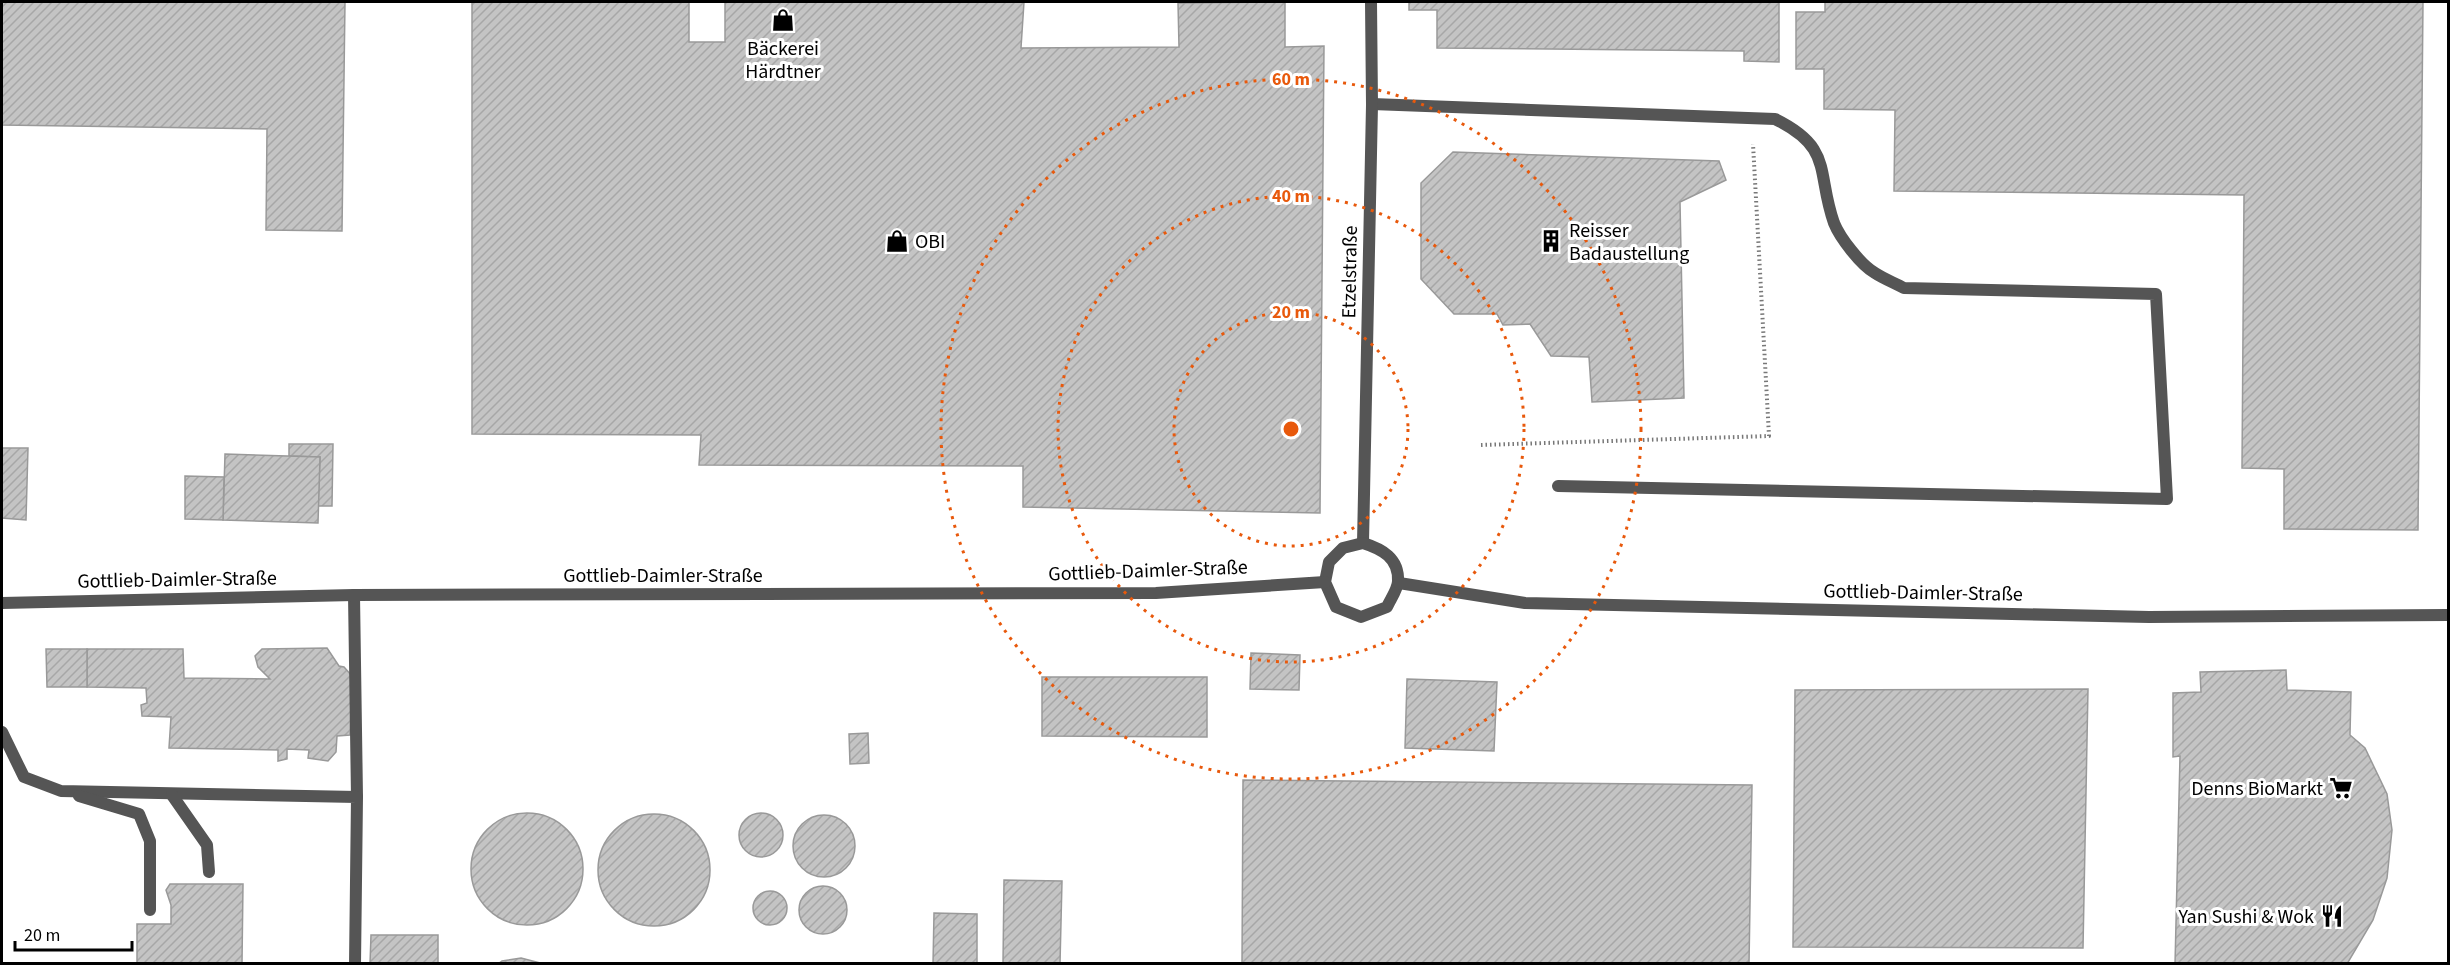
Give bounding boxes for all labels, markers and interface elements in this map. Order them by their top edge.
shop icon: Bäckerei Härdtner [770,7,796,33]
place label: Bäckerei Härdtner [745,35,821,86]
text: 60 m [1272,67,1310,92]
text: 40 m [1272,184,1310,209]
place label: Reisser Badaustellung [1569,217,1689,268]
street label: Etzelstraße [1335,225,1365,319]
shop icon: OBI [884,228,910,254]
place label: OBI [915,228,945,256]
building icon: Reisser Badaustellung [1538,228,1564,254]
text: 20 m [1272,300,1310,325]
centre of rings [1281,419,1301,439]
street label: Gottlieb-Daimler-Straße [1048,554,1248,588]
street label: Gottlieb-Daimler-Straße [563,562,763,590]
street label: Gottlieb-Daimler-Straße [77,564,277,596]
street label: Gottlieb-Daimler-Straße [1823,577,2023,609]
place label: Denns BioMarkt [2191,775,2323,803]
supermarket icon: Denns BioMarkt [2328,775,2354,801]
place label: Yan Sushi & Wok [2177,903,2314,931]
restaurant icon: Yan Sushi & Wok [2319,903,2345,929]
scale bar [15,914,132,952]
text: 20 m [24,923,60,948]

